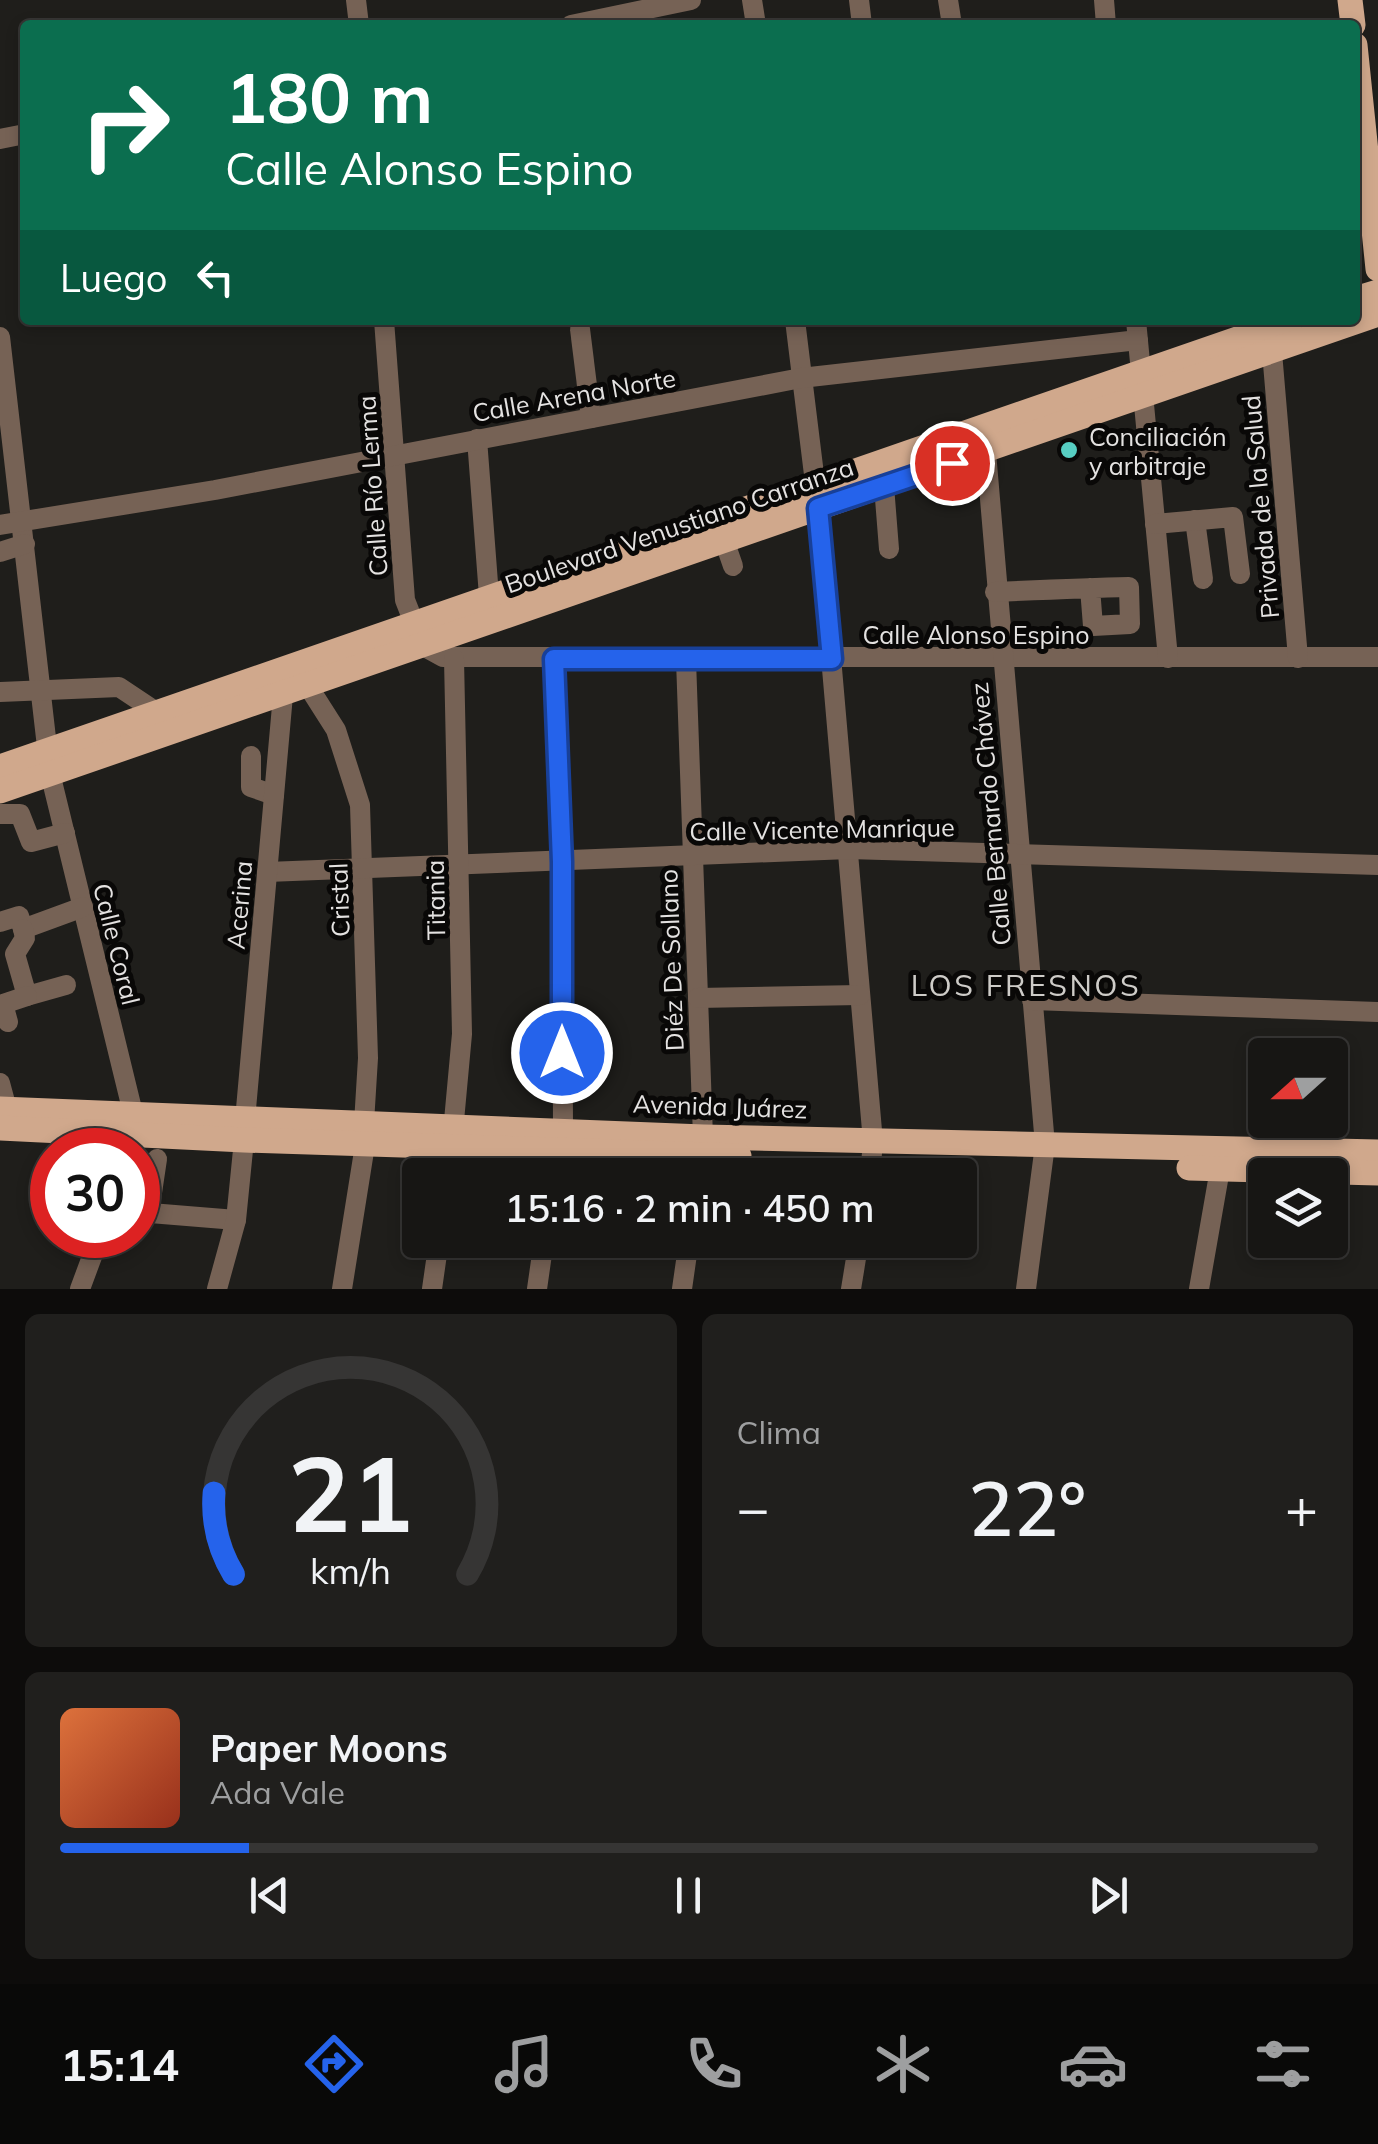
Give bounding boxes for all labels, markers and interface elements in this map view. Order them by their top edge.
text: 180 m [225,53,433,141]
icon: right [60,60,190,190]
text: Calle Alonso Espino [225,140,634,196]
icon: left [188,250,243,305]
text: Luego [60,254,168,302]
street label: Calle Arena Norte [470,362,678,428]
street label: Privada de la Salud [1235,394,1285,620]
street label: Calle Río Lerma [350,395,394,577]
pin [910,421,995,506]
place label: Conciliación y arbitraje [1089,421,1227,481]
icon: arrive [925,436,980,491]
marker: Conciliación y arbitraje [1058,439,1080,461]
street label: Boulevard Venustiano Carranza [501,451,857,599]
street label: Calle Alonso Espino [863,619,1089,650]
street label: Calle Bernardo Chávez [963,681,1017,947]
street label: Calle Vicente Manrique [689,811,955,847]
street label: Acerina [220,859,258,951]
street label: Titania [419,860,451,940]
street label: Cristal [322,862,356,938]
street label: Diéz De Sollano [652,868,690,1052]
street label: Calle Coral [87,880,147,1008]
district label: LOS FRESNOS [911,966,1141,1004]
position arrow [510,1001,614,1105]
north arrow [1248,1038,1348,1138]
map controls [1248,1038,1348,1258]
street label: Avenida Juárez [632,1087,808,1125]
speed limit sign: 30 [30,1128,160,1258]
button: layers [1248,1158,1348,1258]
text: 15:16 · 2 min · 450 m [504,1184,875,1232]
text: Clima [737,1412,821,1452]
text: 21 [288,1427,413,1558]
text: 22° [968,1461,1086,1555]
text: − [737,1473,770,1542]
text: + [1285,1473,1318,1542]
text: km/h [310,1548,391,1593]
text: Paper Moons [210,1724,448,1772]
text: Ada Vale [210,1772,345,1812]
icon: previous [242,1868,297,1923]
icon: pause [661,1868,716,1923]
icon: next [1081,1868,1136,1923]
icon: directions [299,2029,369,2099]
icon: music [489,2029,559,2099]
icon: phone [679,2029,749,2099]
icon: climate [868,2029,938,2099]
icon: car [1058,2029,1128,2099]
icon: filters [1248,2029,1318,2099]
text: 15:14 [60,2036,179,2092]

